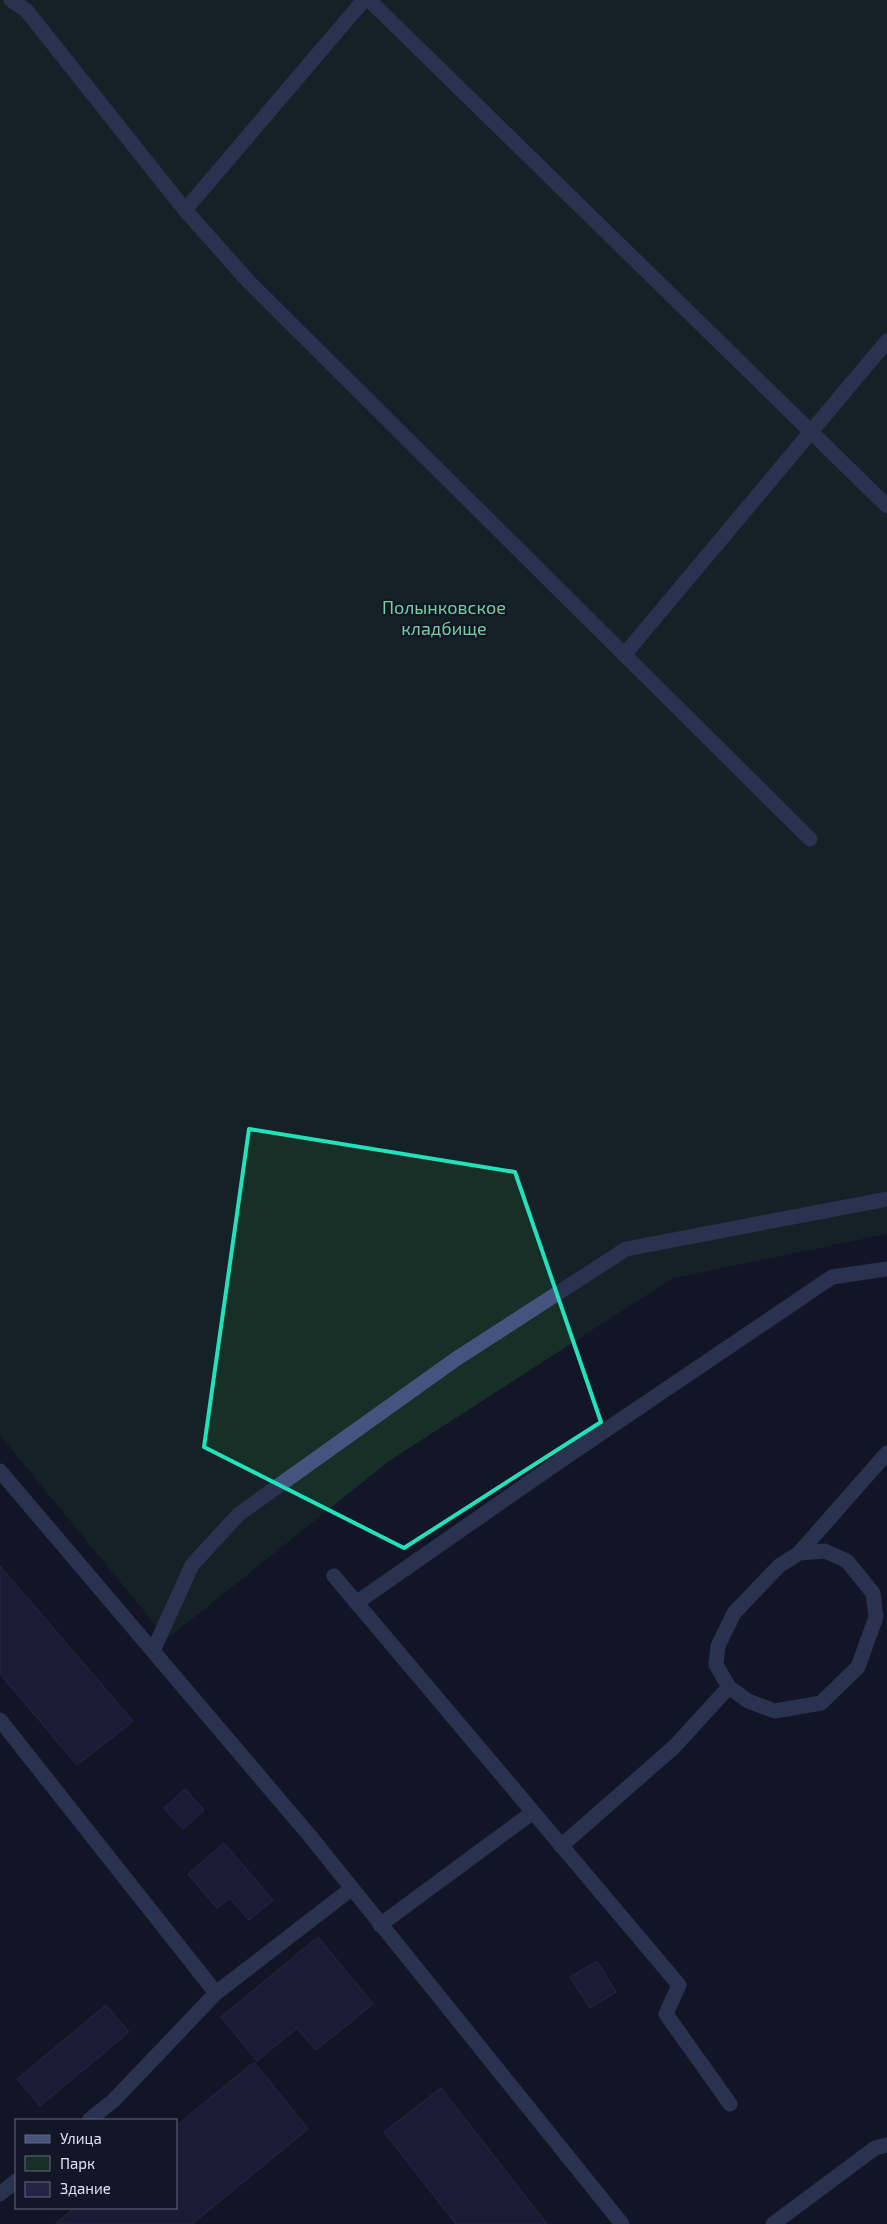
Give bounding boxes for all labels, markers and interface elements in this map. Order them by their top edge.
park label: Полынковское кладбище [382,596,506,639]
legend [15,2119,178,2209]
text: Улица [60,2129,102,2147]
text: Парк [60,2154,95,2172]
text: Здание [60,2179,111,2197]

